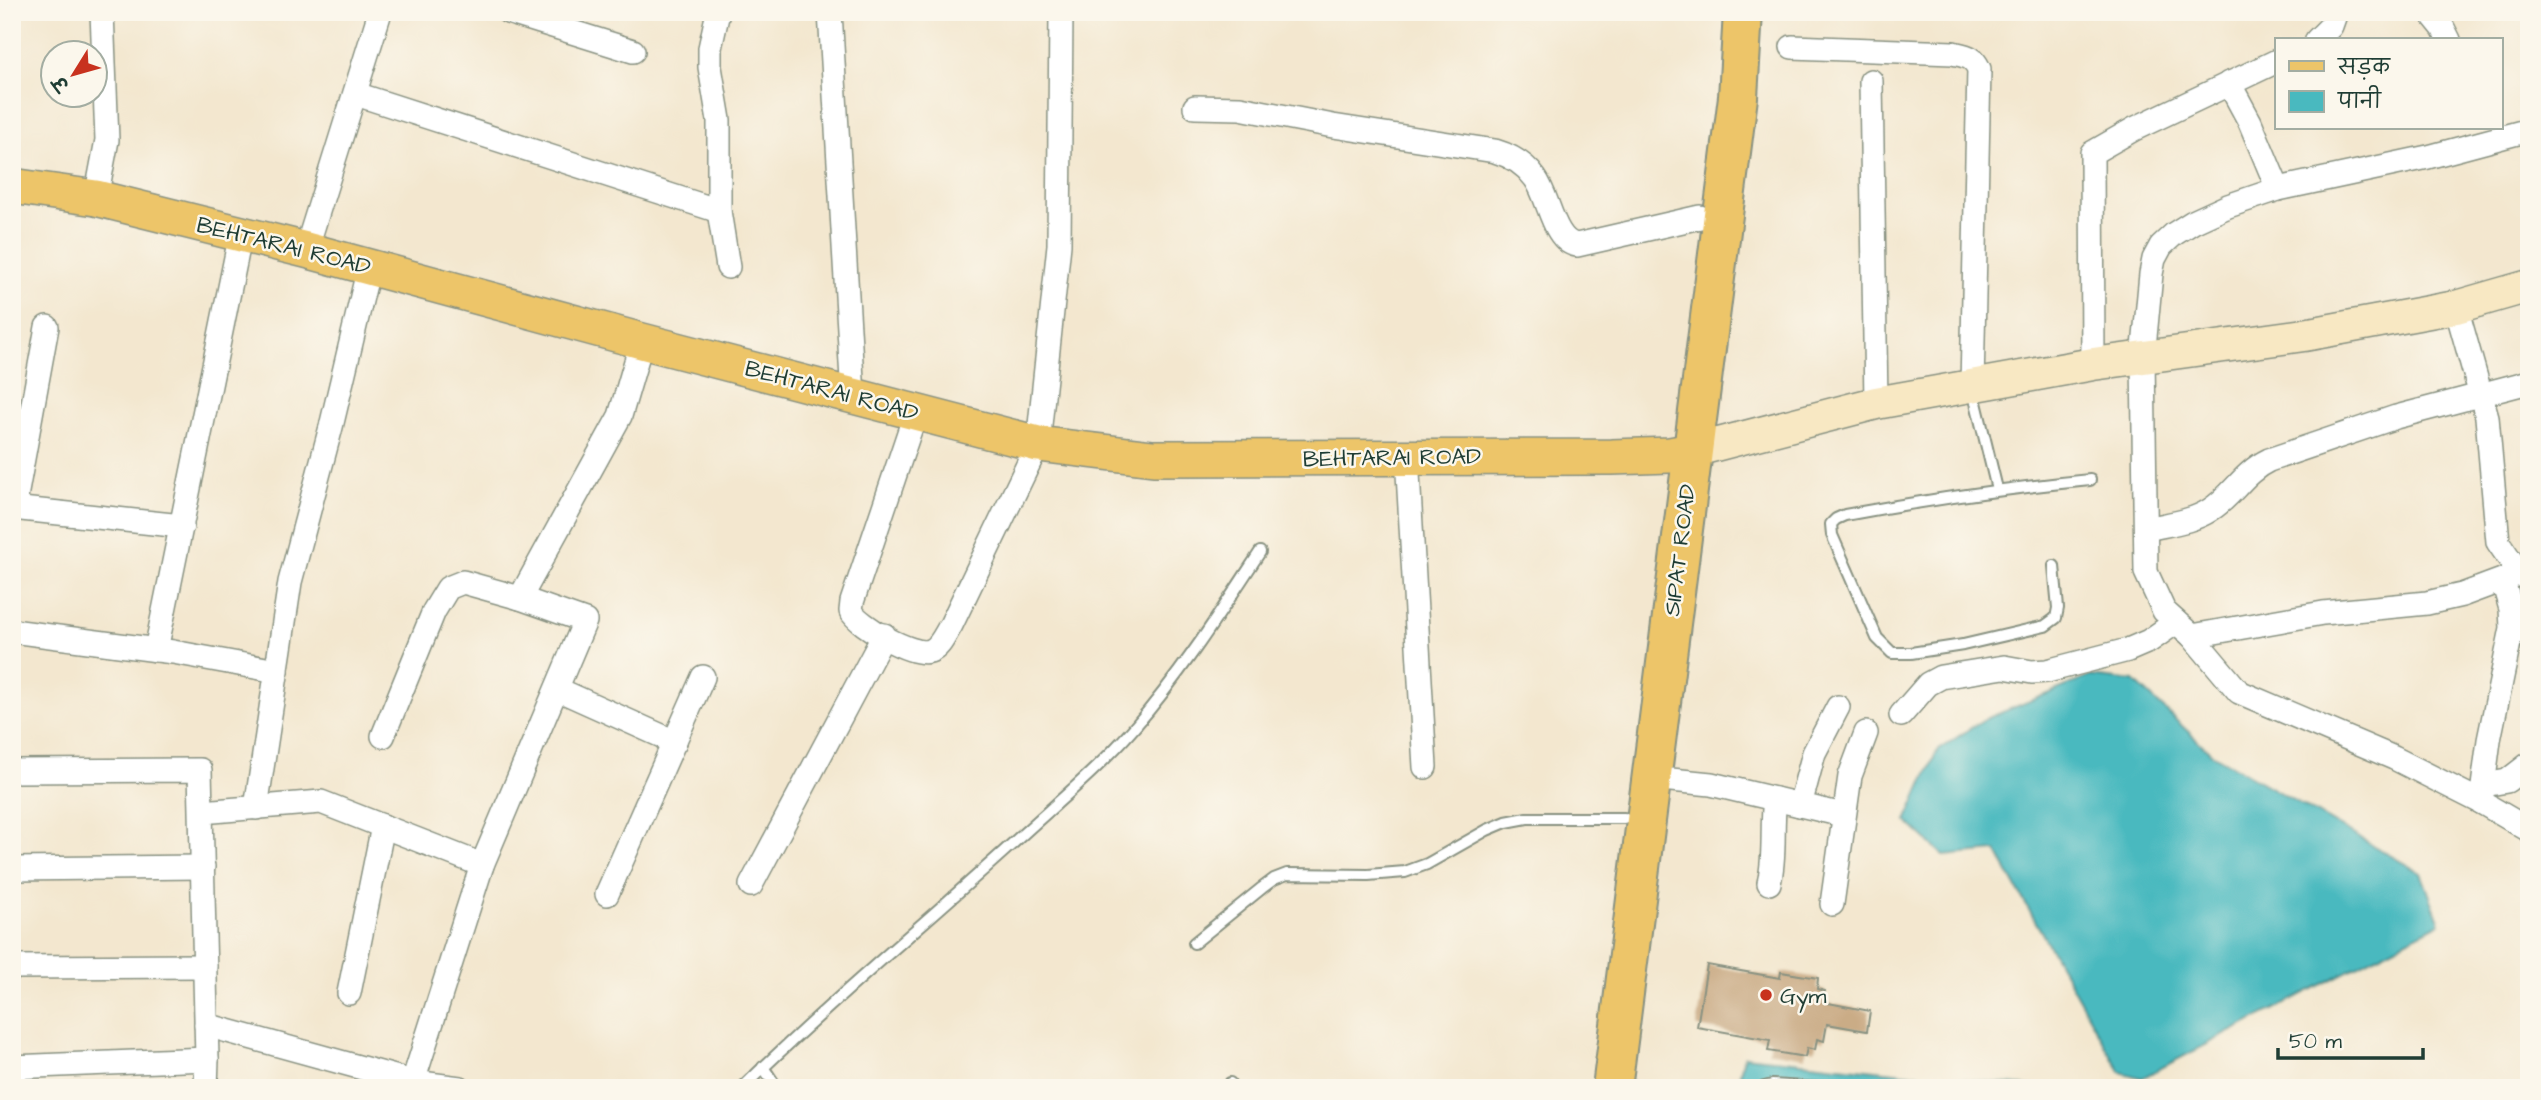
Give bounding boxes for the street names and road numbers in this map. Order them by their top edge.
street label: BEHTARAI ROAD [193,209,374,283]
street label: BEHTARAI ROAD [742,352,922,430]
street label: BEHTARAI ROAD [1303,440,1481,476]
street label: SIPAT ROAD [1656,482,1704,618]

